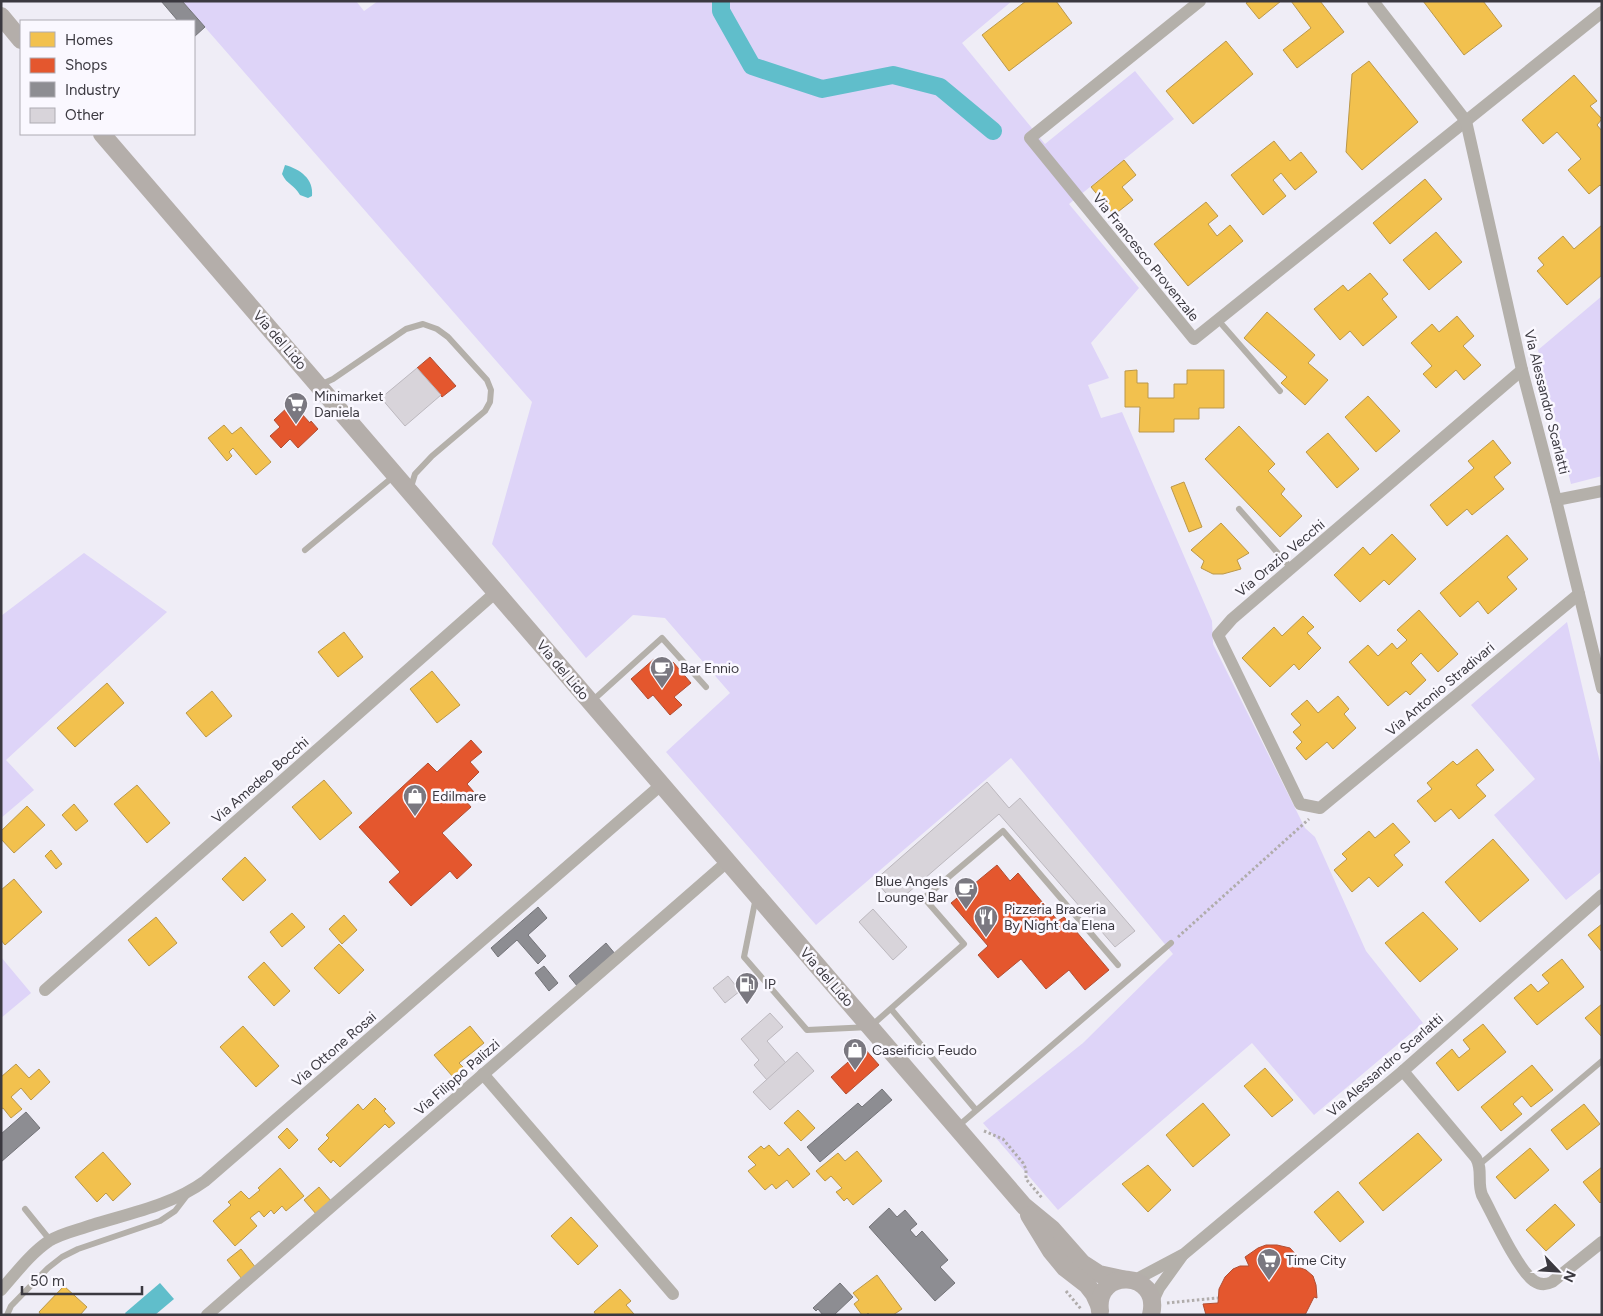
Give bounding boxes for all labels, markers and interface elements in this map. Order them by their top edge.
legend [20,20,195,135]
text: Homes [65,31,113,49]
text: Shops [65,56,107,74]
text: Industry [65,81,120,99]
text: Other [65,106,104,124]
street label: Via Francesco Provenzale [1089,190,1203,325]
street label: Via del Lido [249,307,310,373]
street label: Via Alessandro Scarlatti [1520,328,1573,476]
place label: Minimarket Daniela [314,388,384,421]
supermarket icon: Minimarket Daniela [283,391,309,425]
street label: Via Orazio Vecchi [1232,516,1328,601]
street label: Via del Lido [533,637,593,704]
street label: Via Antonio Stradivari [1383,639,1498,740]
cafe icon: Bar Ennio [649,655,675,689]
place label: Bar Ennio [680,660,739,677]
street label: Via Amedeo Bocchi [208,734,312,827]
shop icon: Edilmare [402,783,428,817]
place label: Edilmare [432,788,487,805]
place label: Blue Angels Lounge Bar [875,873,948,906]
cafe icon: Blue Angels Lounge Bar [953,876,979,910]
place label: Pizzeria Braceria By Night da Elena [1004,901,1115,934]
restaurant icon: Pizzeria Braceria By Night da Elena [973,904,999,938]
street label: Via del Lido [796,944,857,1010]
fuel station icon: IP [734,971,760,1005]
place label: IP [764,976,776,993]
street label: Via Ottone Rosai [289,1008,380,1090]
street label: Via Alessandro Scarlatti [1324,1010,1447,1120]
street label: Via Filippo Palizzi [411,1036,503,1119]
shop icon: Caseificio Feudo [842,1037,868,1071]
place label: Caseificio Feudo [872,1042,977,1059]
north arrow [1533,1246,1583,1296]
supermarket icon: Time City [1256,1247,1282,1281]
place label: Time City [1286,1252,1347,1269]
scale bar [22,1264,142,1296]
text: N [1559,1268,1579,1285]
text: 50 m [30,1272,65,1290]

